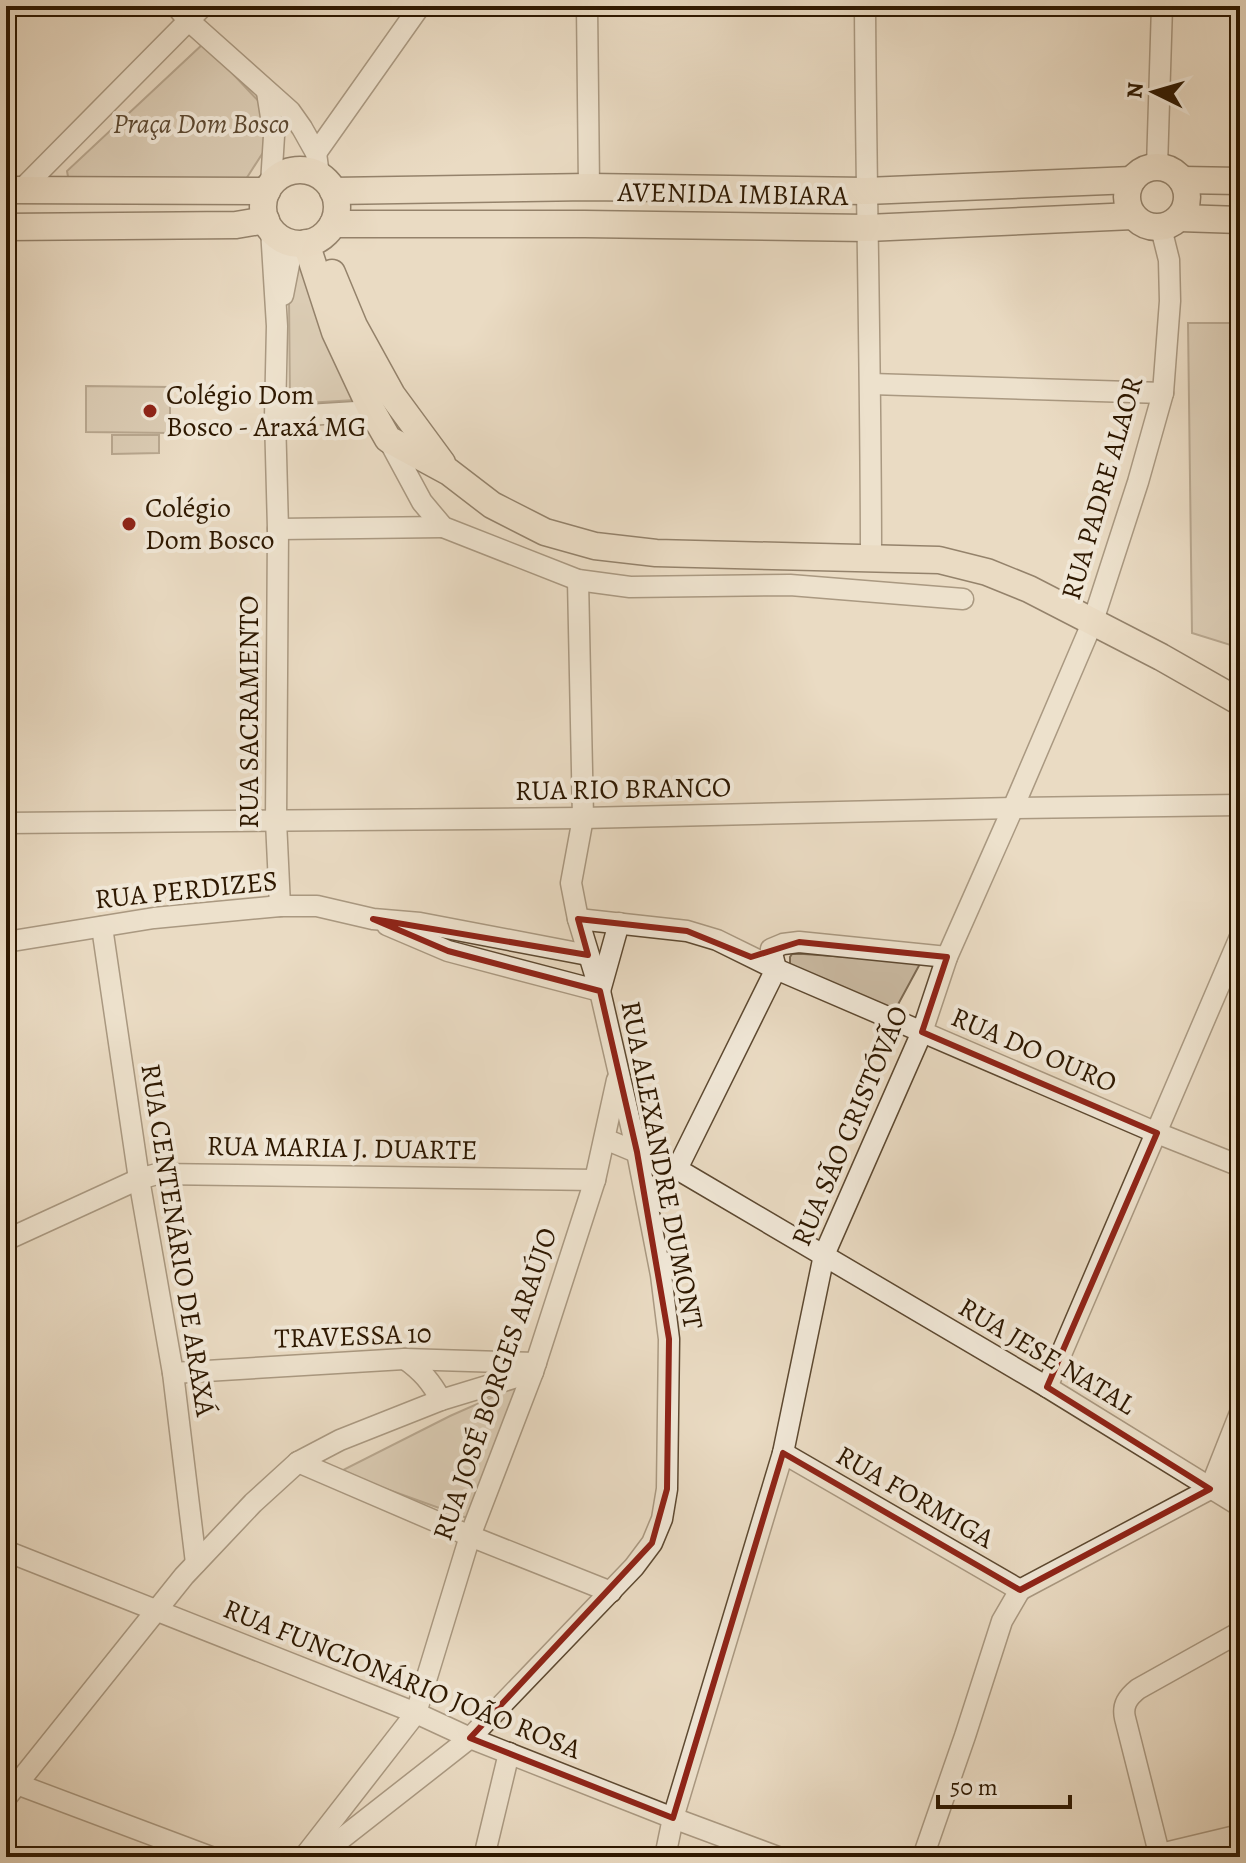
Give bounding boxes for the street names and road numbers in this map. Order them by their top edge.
street label: AVENIDA IMBIARA [616,173,849,215]
street label: RUA PADRE ALAOR [1052,372,1152,604]
street label: RUA SACRAMENTO [230,595,268,829]
street label: RUA RIO BRANCO [515,768,731,810]
street label: RUA PERDIZES [93,862,279,918]
street label: RUA ALEXANDRE DUMONT [612,998,712,1332]
street label: RUA DO OURO [945,998,1123,1102]
street label: RUA SÃO CRISTÓVÃO [782,1000,918,1252]
street label: RUA CENTENÁRIO DE ARAXÁ [131,1061,225,1420]
street label: RUA MARIA J. DUARTE [206,1127,478,1169]
street label: RUA JOSÉ BORGES ARAÚJO [424,1223,566,1545]
street label: RUA JESE NATAL [951,1288,1143,1424]
street label: TRAVESSA 10 [274,1314,432,1358]
street label: RUA FORMIGA [829,1436,1002,1558]
street label: RUA FUNCIONÁRIO JOÃO ROSA [217,1590,587,1769]

